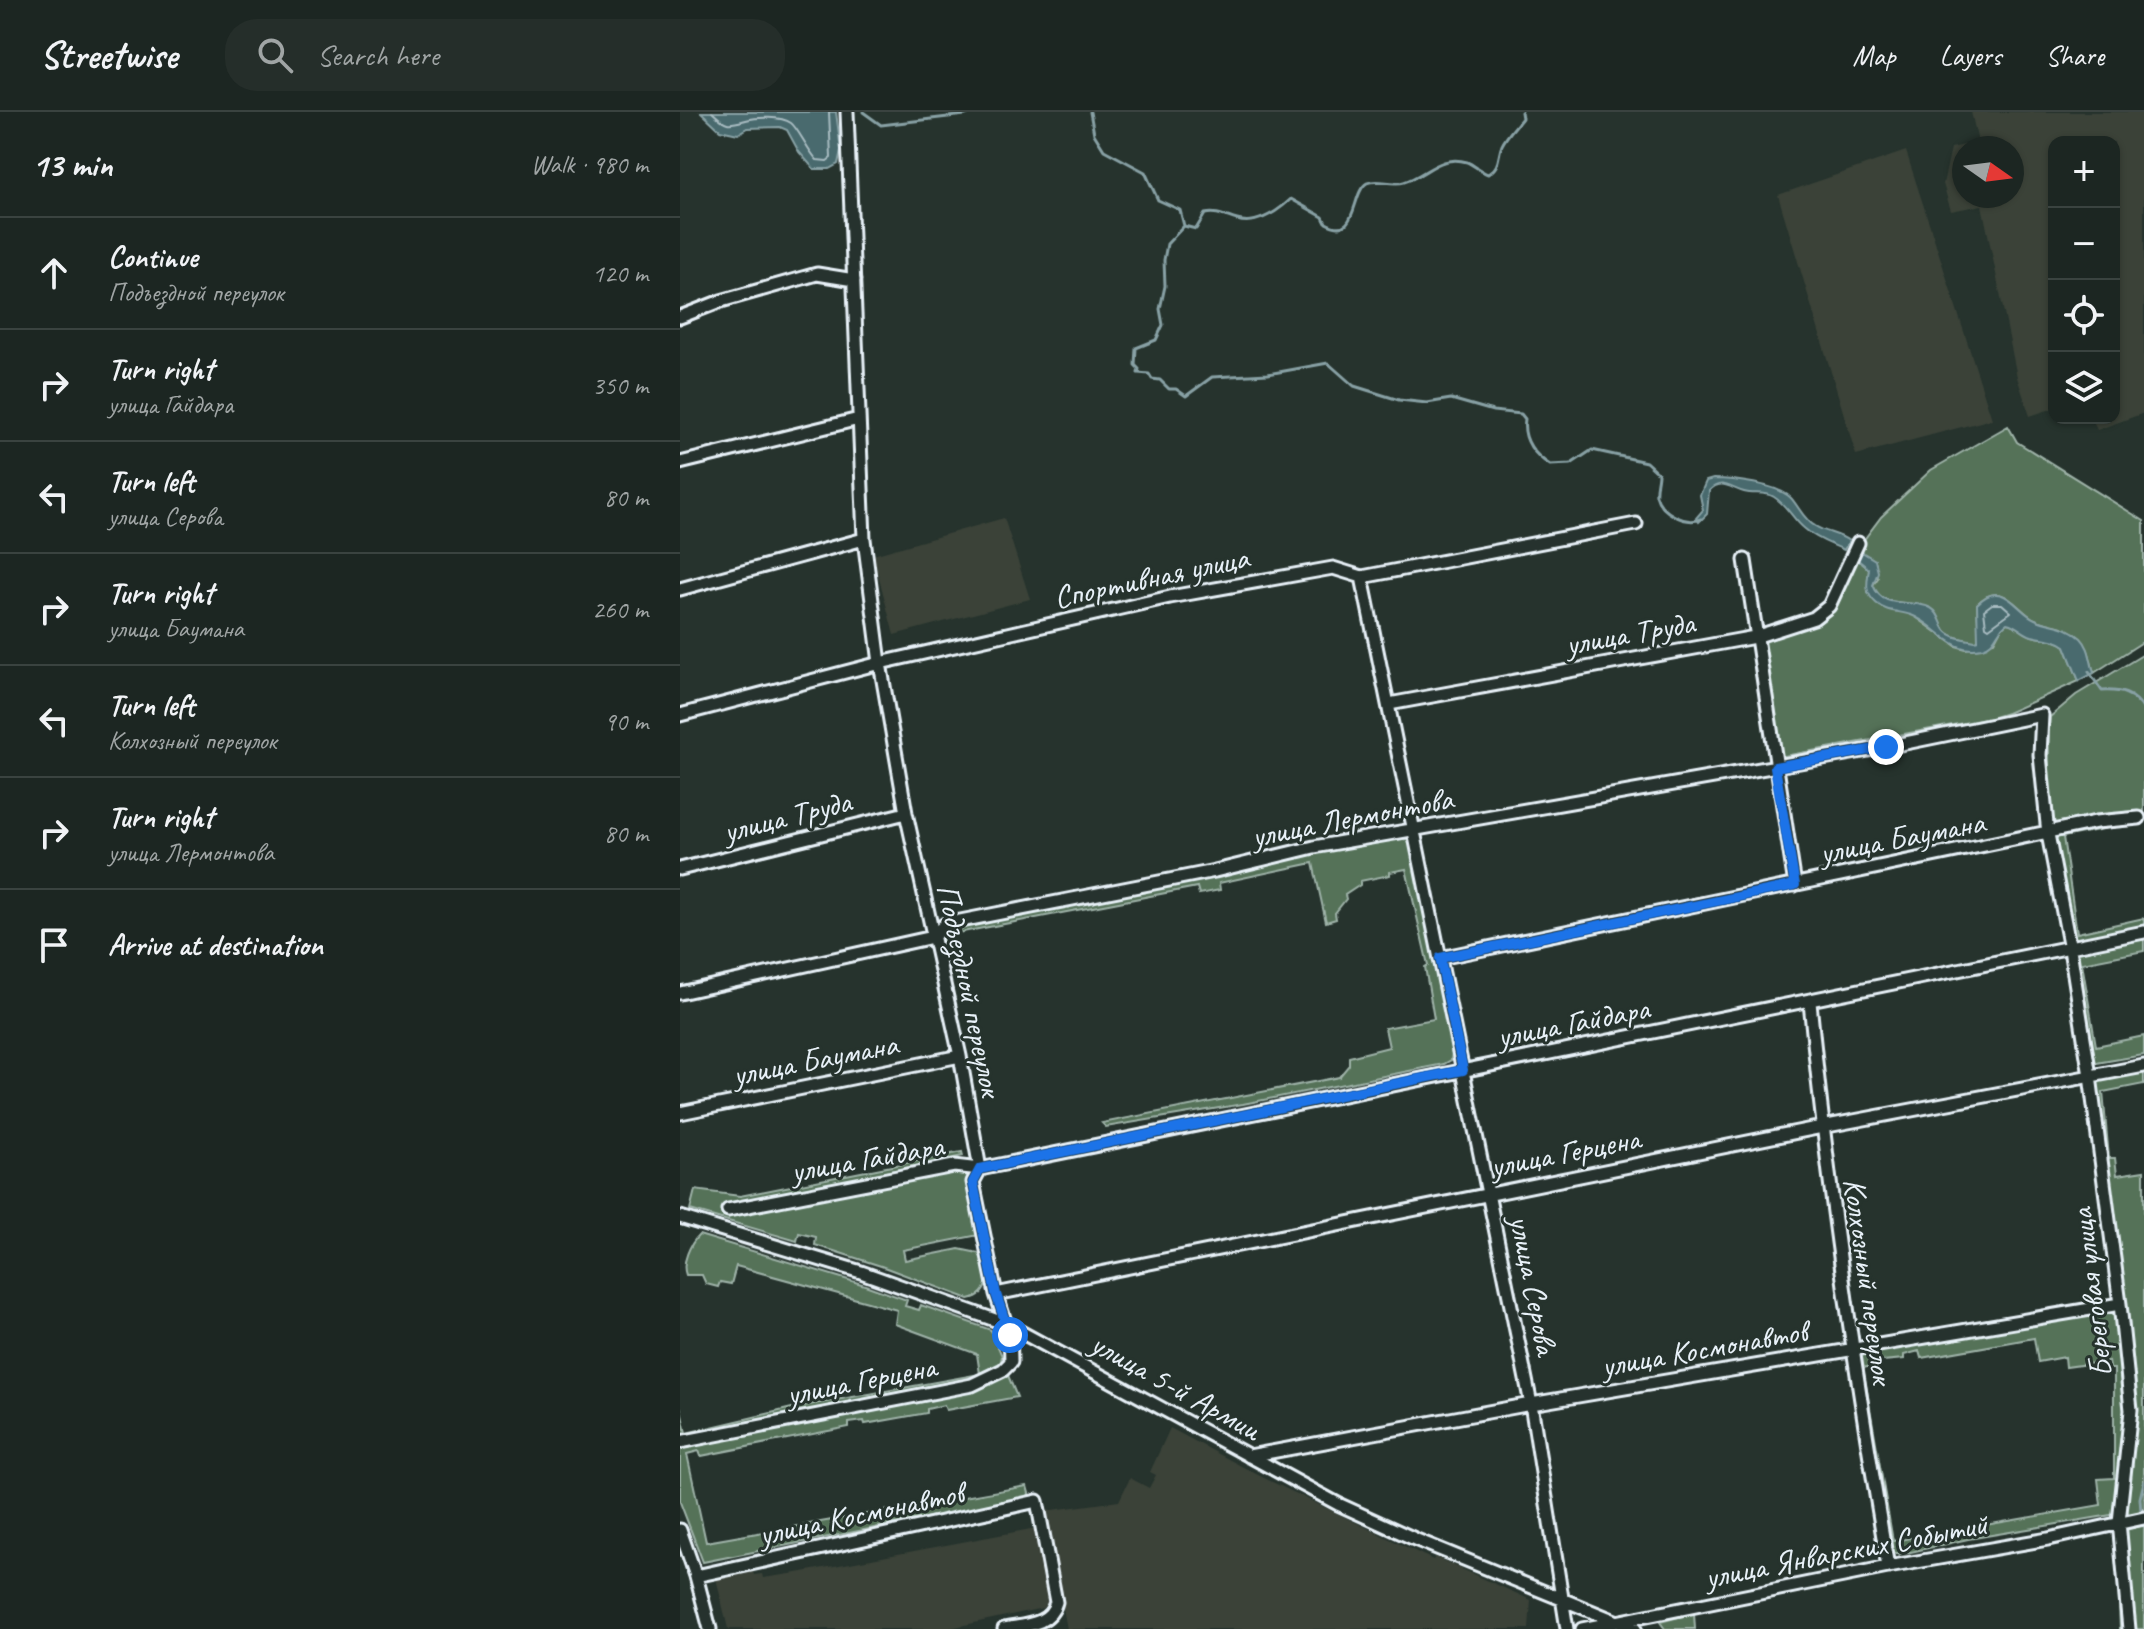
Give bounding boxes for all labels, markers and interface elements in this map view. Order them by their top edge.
search box [225,19,785,91]
text: Streetwise [40,32,177,79]
icon: search [253,33,297,77]
text: Search here [317,36,439,74]
text: Map [1853,38,1896,73]
text: Layers [1940,38,2001,73]
text: Share [2045,38,2104,73]
north arrow [1952,136,2024,208]
map controls [2048,136,2120,424]
button: + [2048,136,2120,208]
text: 13 min [32,143,112,186]
text: Walk · 980 m [531,148,648,181]
button: − [2048,208,2120,280]
text: Continue [108,238,198,276]
icon: ahead [32,251,76,295]
text: 120 m [592,257,648,290]
text: Подъездной переулок [108,276,284,309]
button: locate [2048,280,2120,352]
text: Turn right [108,350,213,388]
button: layers [2048,352,2120,424]
icon: right [32,363,76,407]
text: 350 m [592,369,648,402]
text: улица Гайдара [108,388,233,421]
text: Turn left [108,462,195,500]
icon: left [32,475,76,519]
text: 80 m [604,481,648,514]
text: улица Серова [108,500,223,533]
street label: Спортивная улица [1050,536,1254,618]
text: Turn right [108,574,213,612]
icon: right [32,587,76,631]
text: 260 m [592,593,648,626]
street label: улица Труда [1561,602,1700,665]
text: улица Баумана [108,612,244,645]
text: Turn left [108,686,195,724]
icon: left [32,699,76,743]
text: 90 m [604,705,648,738]
text: Колхозный переулок [108,724,277,757]
route end [1868,729,1904,765]
street label: улица Лермонтова [1246,778,1458,857]
street label: улица Труда [717,780,857,853]
text: Turn right [108,798,213,836]
street label: улица Баумана [1814,801,1990,874]
icon: right [32,811,76,855]
text: 80 m [604,817,648,850]
text: улица Лермонтова [108,836,274,869]
street label: Подъездной переулок [927,880,1013,1103]
icon: arrive [32,923,76,967]
text: Arrive at destination [108,926,323,964]
street label: улица Гайдара [1492,987,1655,1058]
street label: улица Баумана [727,1023,903,1096]
street label: улица Герцена [1485,1117,1646,1187]
street label: улица Гайдара [786,1125,949,1192]
street label: Колхозный переулок [1834,1175,1904,1390]
street label: Береговая улица [2061,1204,2122,1380]
street label: улица Серова [1500,1210,1568,1361]
street label: улица Космонавтов [1596,1309,1816,1387]
route start [992,1317,1028,1353]
street label: улица 5-й Армии [1082,1322,1269,1451]
street label: улица Герцена [781,1345,942,1415]
street label: улица Космонавтов [753,1471,973,1556]
street label: улица Январских Событий [1699,1503,1992,1598]

